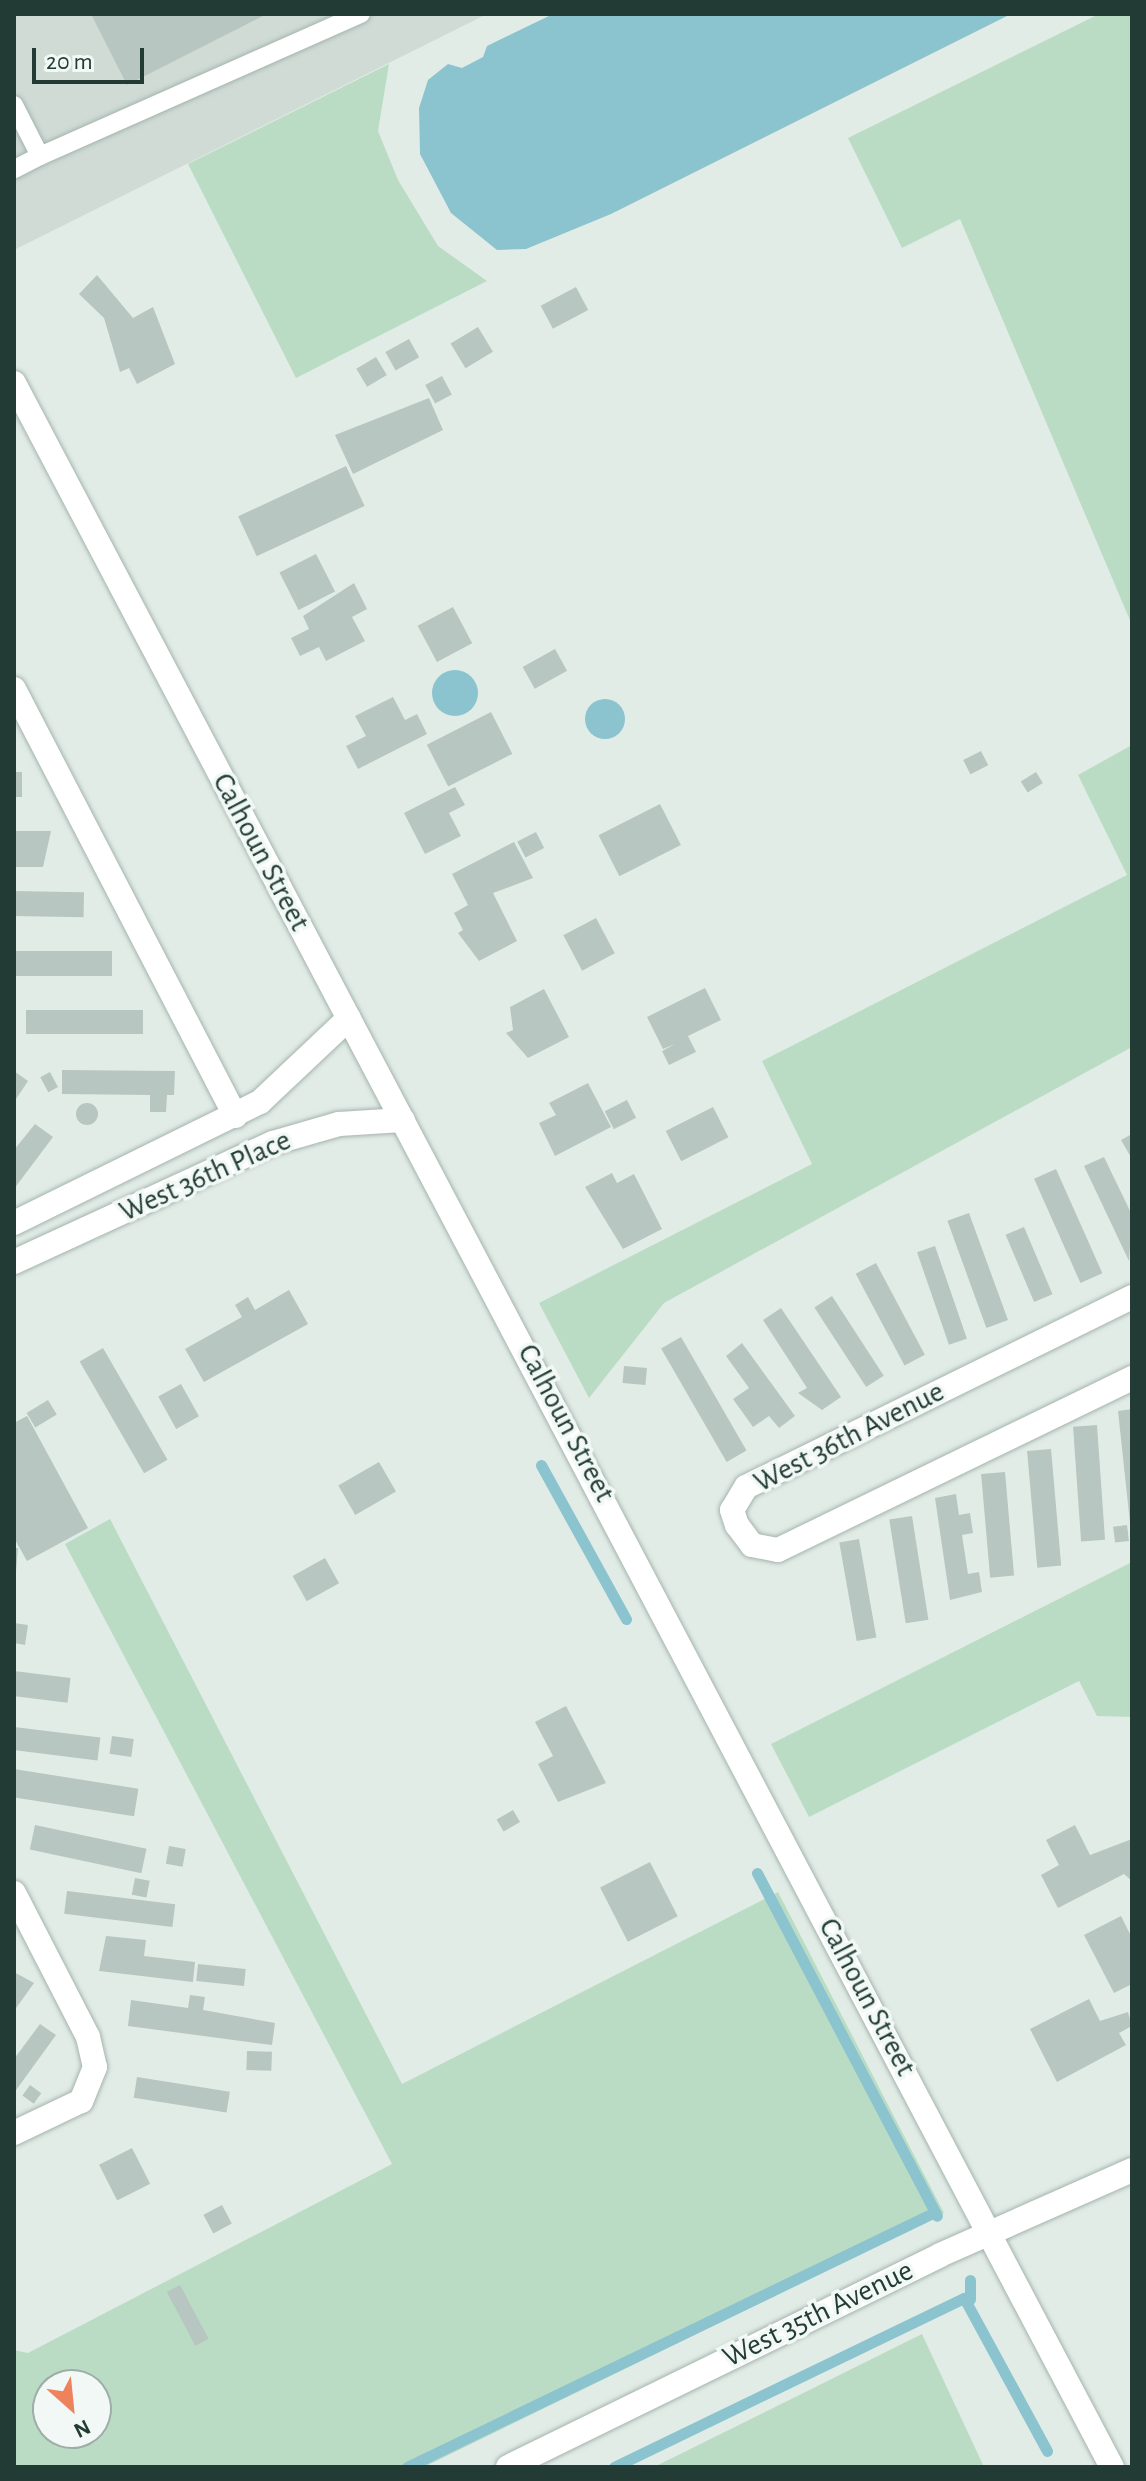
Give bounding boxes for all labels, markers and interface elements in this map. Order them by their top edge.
scale bar [36,32,148,82]
text: 20 m [46,50,93,74]
street label: Calhoun Street [204,767,318,937]
street label: West 36th Place [114,1122,296,1230]
street label: Calhoun Street [509,1338,623,1508]
street label: West 36th Avenue [748,1374,950,1500]
street label: Calhoun Street [810,1912,924,2082]
street label: West 35th Avenue [717,2252,919,2376]
north arrow [32,2369,112,2449]
text: N [70,2415,94,2442]

